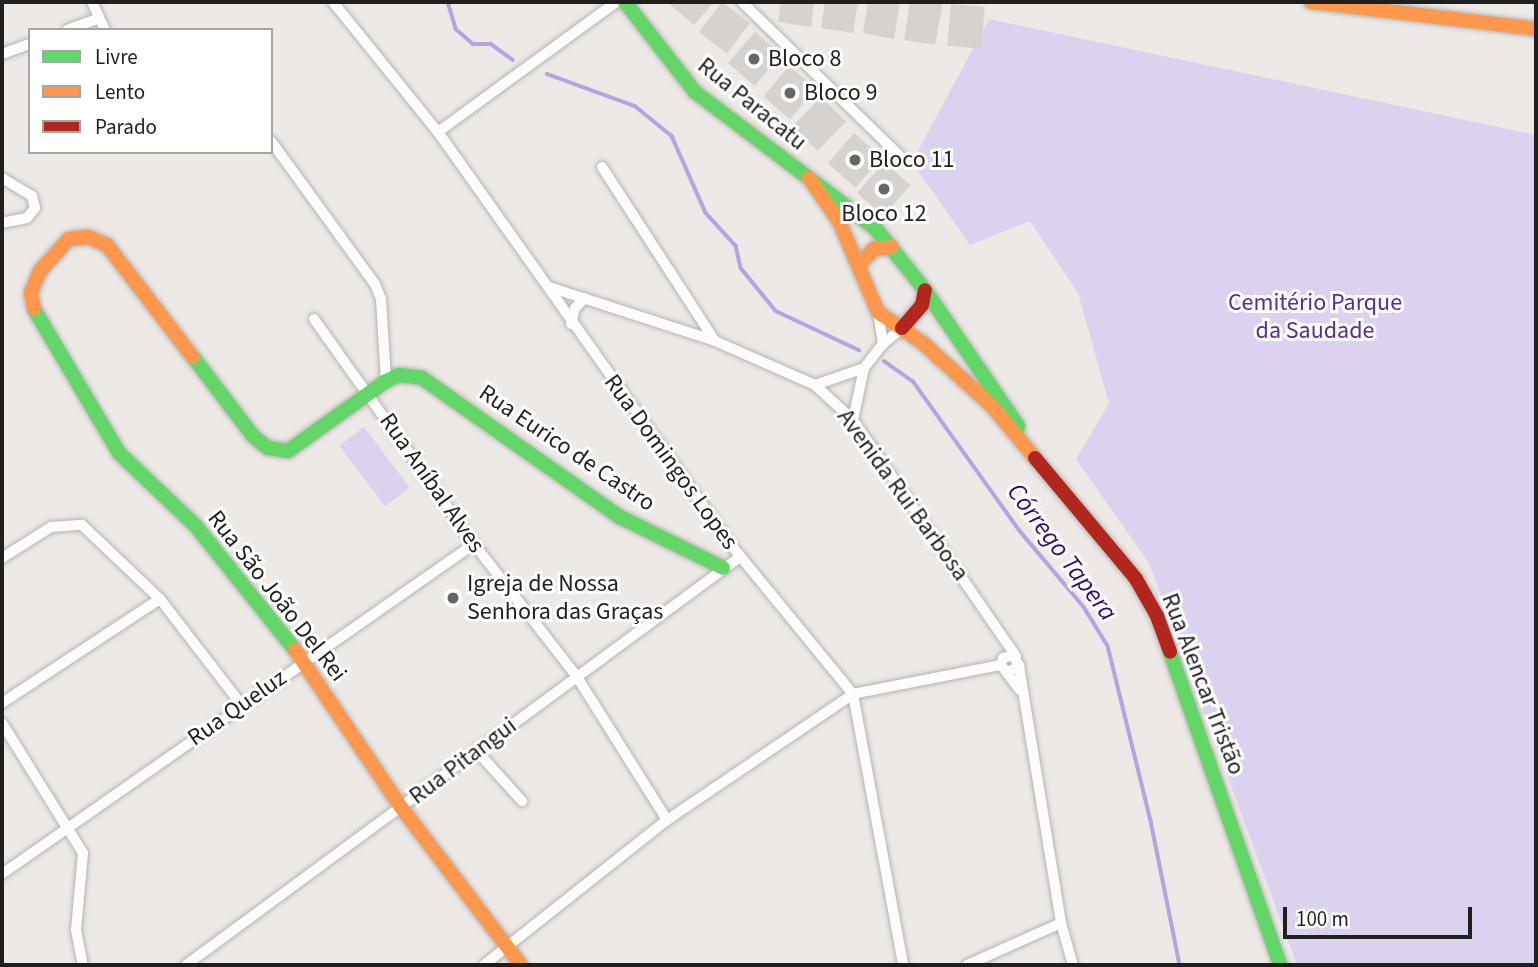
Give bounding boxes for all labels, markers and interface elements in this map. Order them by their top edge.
legend [28,28,273,154]
text: Livre [95,42,138,72]
place label: Bloco 8 [768,45,841,73]
street label: Rua Paracatu [692,51,812,157]
marker: Bloco 8 [746,51,762,67]
text: Lento [95,77,145,107]
place label: Bloco 9 [804,79,877,107]
marker: Bloco 9 [782,85,798,101]
text: Parado [95,112,157,142]
place label: Bloco 11 [869,146,954,174]
marker: Bloco 11 [847,152,863,168]
marker: Bloco 12 [876,181,892,197]
place label: Bloco 12 [841,200,927,228]
park label: Cemitério Parque da Saudade [1228,289,1402,345]
street label: Rua Domingos Lopes [598,369,744,555]
street label: Rua Eurico de Castro [473,378,661,518]
street label: Avenida Rui Barbosa [831,403,975,587]
street label: Rua Aníbal Alves [373,408,491,558]
water label: Córrego Tapera [1000,477,1124,627]
street label: Rua São João Del Rei [201,505,353,687]
place label: Igreja de Nossa Senhora das Graças [467,570,663,626]
street label: Rua Alencar Tristão [1155,589,1251,779]
marker: Igreja de Nossa Senhora das Graças [445,590,461,606]
street label: Rua Queluz [182,664,292,752]
street label: Rua Pitangui [404,711,522,811]
scale bar [1286,894,1475,938]
text: 100 m [1296,904,1349,934]

